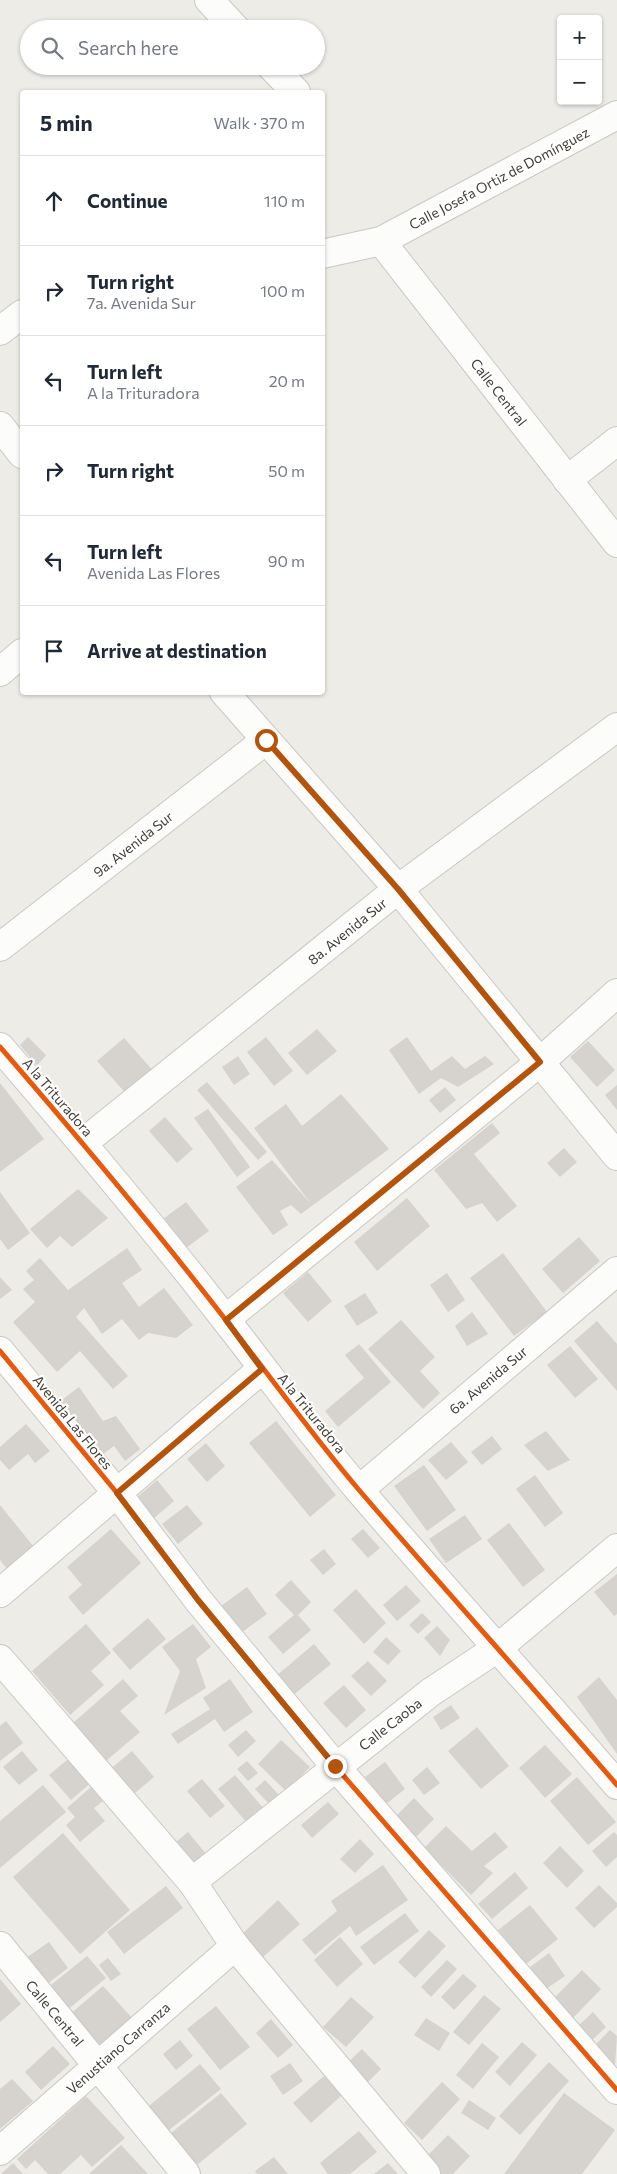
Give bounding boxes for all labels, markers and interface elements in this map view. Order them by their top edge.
map controls [557,15,602,105]
button: + [557,15,602,60]
search box [20,20,325,75]
icon: search [38,34,66,62]
text: Search here [78,36,178,59]
button: − [557,60,602,105]
text: 5 min [40,110,93,135]
text: Walk · 370 m [214,113,305,132]
street label: Calle Josefa Ortiz de Domínguez [406,123,592,233]
icon: ahead [40,187,68,215]
text: Continue [87,189,167,212]
text: 110 m [264,191,305,210]
text: Turn right [87,270,174,293]
icon: right [40,277,68,305]
text: 100 m [260,281,305,300]
text: 7a. Avenida Sur [87,293,196,312]
street label: Calle Central [467,355,531,429]
text: Turn left [87,360,162,383]
icon: left [40,367,68,395]
text: 20 m [269,371,305,390]
text: A la Trituradora [87,383,200,402]
icon: right [40,457,68,485]
text: Turn right [87,459,174,482]
text: 50 m [268,461,305,480]
text: Turn left [87,540,162,563]
icon: left [40,547,68,575]
text: 90 m [268,551,305,570]
text: Avenida Las Flores [87,563,220,582]
icon: arrive [40,637,68,665]
text: Arrive at destination [87,639,267,662]
route start [255,729,278,752]
street label: 9a. Avenida Sur [90,807,177,880]
street label: 8a. Avenida Sur [304,894,390,968]
street label: A la Trituradora [19,1054,97,1140]
street label: 6a. Avenida Sur [446,1342,531,1418]
street label: A la Trituradora [274,1369,350,1457]
street label: Avenida Las Flores [30,1371,116,1473]
street label: Calle Caoba [355,1694,425,1754]
route end [324,1755,347,1778]
street label: Calle Central [22,1976,88,2050]
street label: Venustiano Carranza [63,1998,173,2098]

